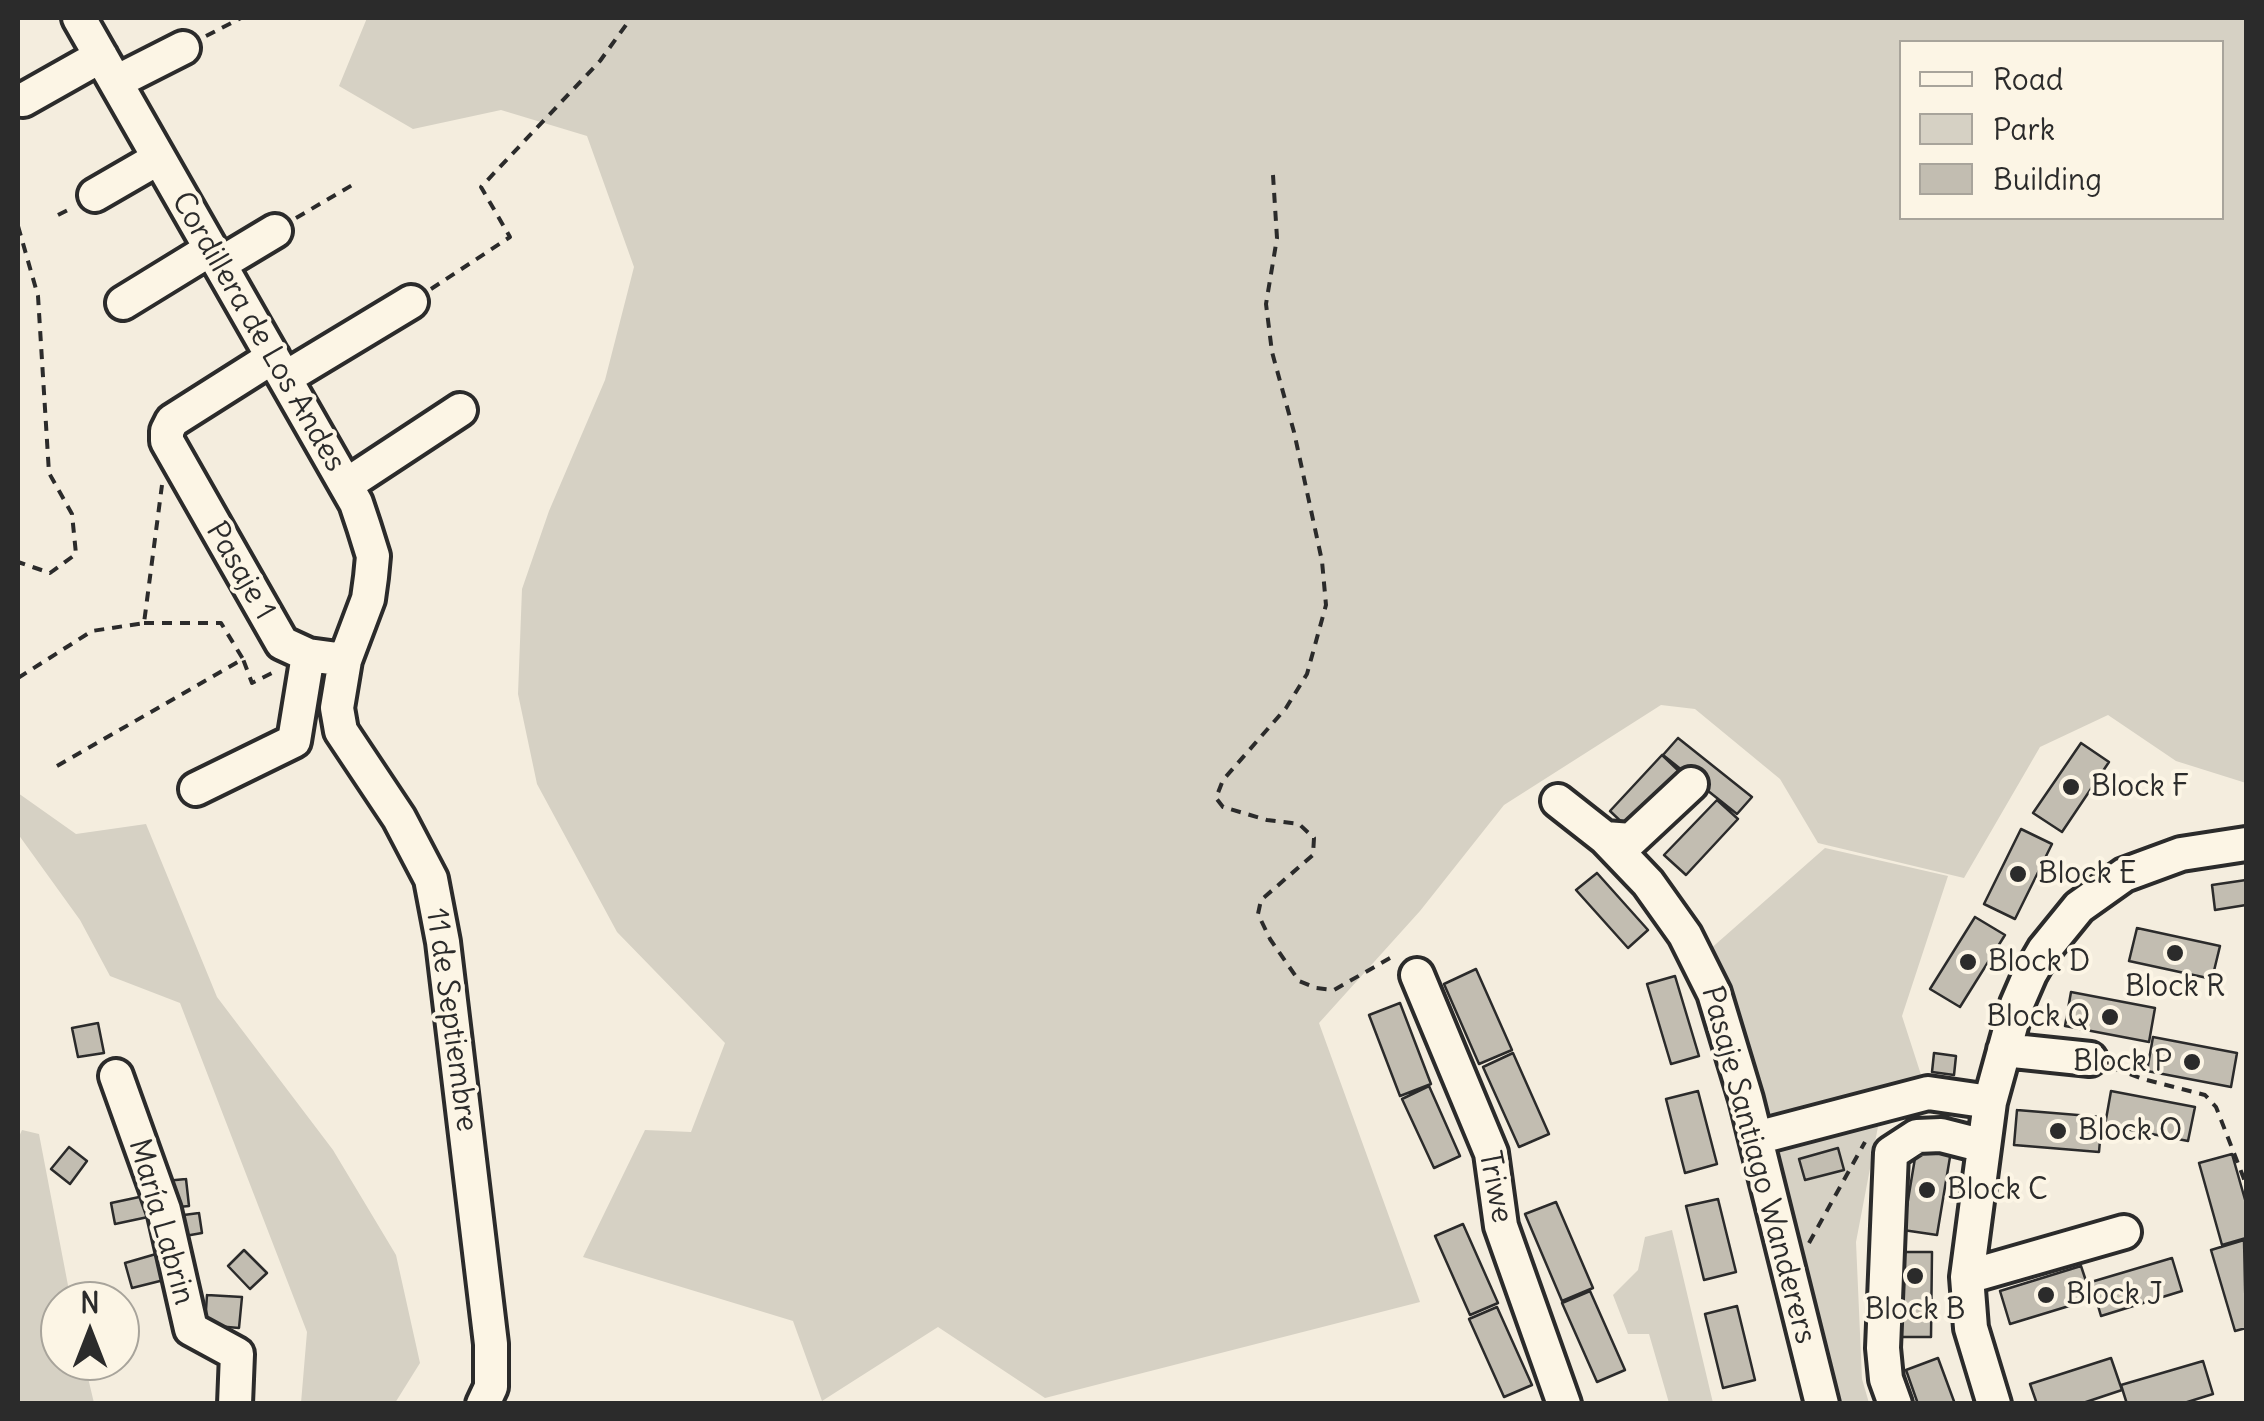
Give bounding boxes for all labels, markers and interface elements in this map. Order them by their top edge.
legend [1899,40,2224,220]
text: Road [1993,60,2063,98]
text: Park [1993,110,2055,148]
text: Building [1993,160,2102,198]
street label: Cordillera de Los Andes [163,186,353,478]
street label: Pasaje 1 [198,516,282,626]
place label: Block F [2091,769,2189,805]
marker: Block F [2060,776,2082,798]
place label: Block E [2038,856,2137,892]
marker: Block E [2007,863,2029,885]
street label: 11 de Septiembre [418,906,484,1134]
marker: Block R [2164,942,2186,964]
place label: Block D [1988,944,2090,980]
marker: Block D [1957,951,1979,973]
place label: Block R [2125,969,2225,1005]
street label: Pasaje Santiago Wanderers [1693,982,1823,1348]
place label: Block Q [1986,999,2090,1035]
marker: Block Q [2099,1006,2121,1028]
place label: Block P [2073,1044,2172,1080]
marker: Block P [2181,1051,2203,1073]
place label: Block O [2078,1113,2182,1149]
marker: Block O [2047,1120,2069,1142]
street label: María Labrin [120,1135,202,1309]
street label: Triwe [1470,1148,1520,1226]
place label: Block C [1947,1172,2048,1208]
marker: Block C [1916,1179,1938,1201]
marker: Block B [1904,1265,1926,1287]
place label: Block J [2066,1277,2163,1313]
north arrow [40,1281,140,1381]
marker: Block J [2035,1284,2057,1306]
text: N [80,1285,100,1321]
place label: Block B [1865,1292,1965,1328]

